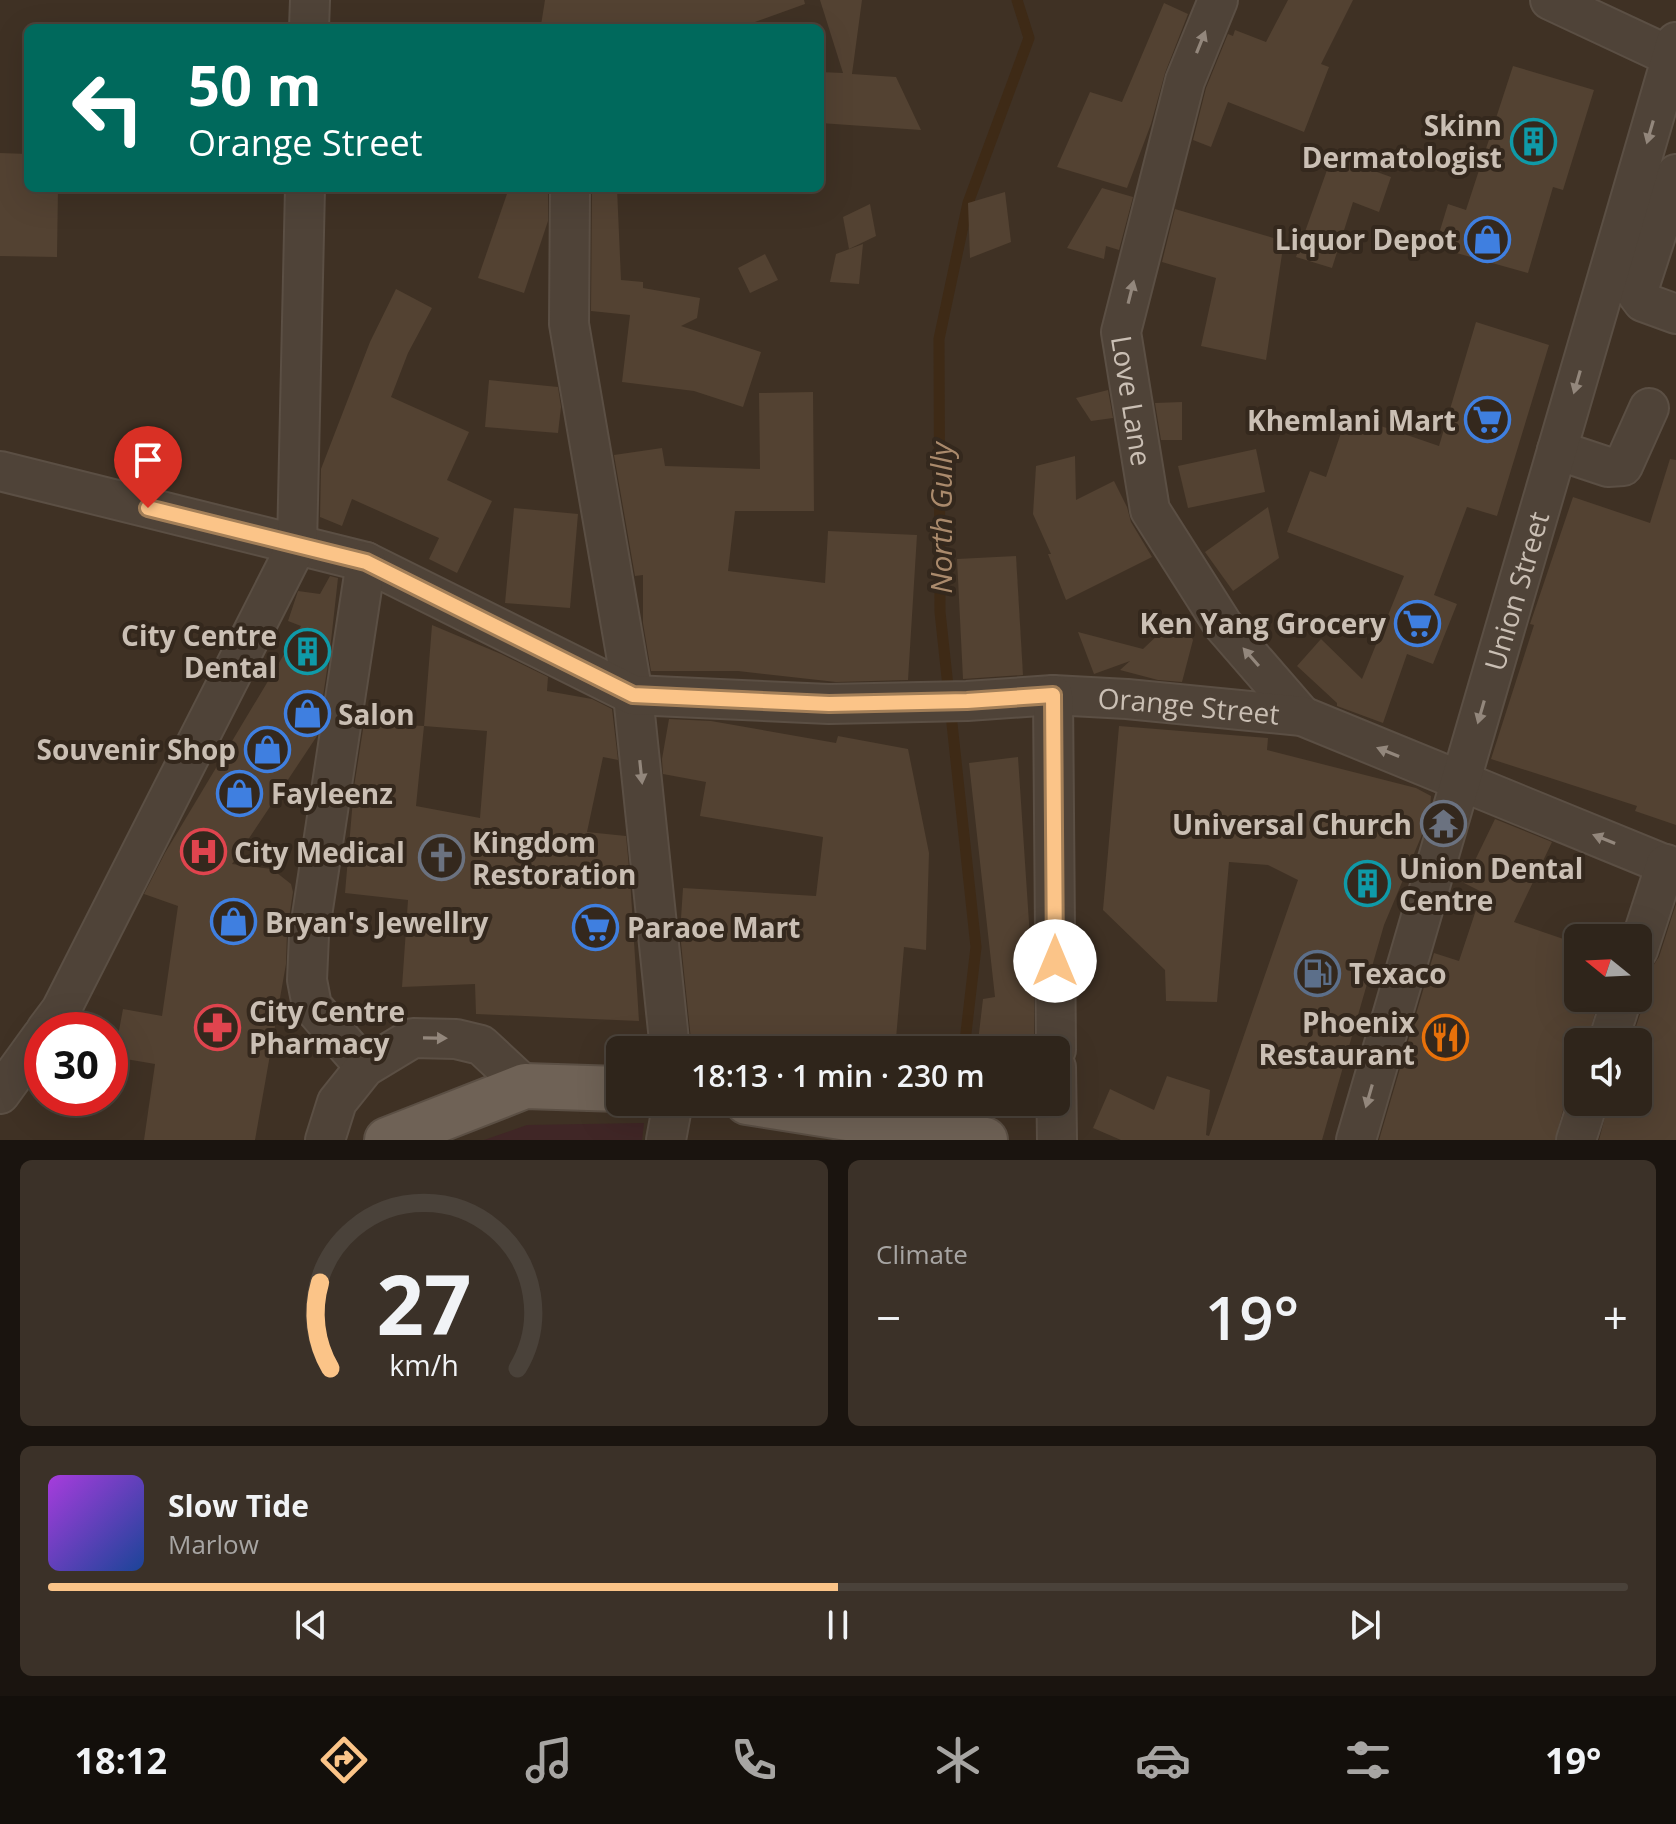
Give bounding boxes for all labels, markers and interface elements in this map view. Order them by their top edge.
one-way arrow [1194,30,1207,54]
text: 50 m [188,46,322,122]
icon: left [56,56,160,160]
place label: Skinn Dermatologist [1302,106,1502,176]
building icon: Skinn Dermatologist [1509,117,1557,165]
text: Orange Street [188,118,422,167]
one-way arrow [1643,120,1655,145]
shop icon: Liquor Depot [1464,215,1512,263]
place label: Liquor Depot [1275,220,1457,258]
one-way arrow [1126,280,1138,305]
street label: Love Lane [1103,333,1162,469]
one-way arrow [1570,370,1583,394]
supermarket icon: Khemlani Mart [1463,396,1511,444]
place label: Khemlani Mart [1247,401,1456,439]
pin [114,426,182,508]
icon: arrive [126,438,170,482]
water label: North Gully [920,440,961,594]
street label: Union Street [1475,507,1557,675]
supermarket icon: Ken Yang Grocery [1393,599,1441,647]
place label: Ken Yang Grocery [1139,604,1386,642]
place label: City Centre Dental [121,616,277,686]
building icon: City Centre Dental [284,627,332,675]
one-way arrow [1242,648,1260,667]
street label: Orange Street [1097,678,1281,733]
shop icon: Salon [283,690,331,738]
place label: Salon [338,695,415,733]
one-way arrow [1474,701,1487,725]
shop icon: Souvenir Shop [243,725,291,773]
place label: Souvenir Shop [37,730,236,768]
one-way arrow [1376,745,1400,758]
one-way arrow [635,760,648,785]
shop icon: Fayleenz [216,769,264,817]
place label: Fayleenz [271,774,393,812]
temple icon: Universal Church [1419,800,1467,848]
place label: Universal Church [1172,805,1412,843]
place label: Kingdom Restoration [472,823,637,893]
hospital icon: City Medical [179,828,227,876]
one-way arrow [1592,832,1616,845]
place label: City Medical [234,833,405,871]
church icon: Kingdom Restoration [417,834,465,882]
place label: Union Dental Centre [1399,849,1583,919]
building icon: Union Dental Centre [1344,860,1392,908]
shop icon: Bryan's Jewellry [210,898,258,946]
place label: Bryan's Jewellry [265,903,489,941]
supermarket icon: Paraoe Mart [572,903,620,951]
place label: Paraoe Mart [627,908,800,946]
position arrow [1013,919,1097,1003]
north arrow [1564,924,1652,1012]
map controls [1564,924,1652,1116]
fuel station icon: Texaco [1294,949,1342,997]
place label: Texaco [1349,954,1447,992]
place label: City Centre Pharmacy [249,992,405,1062]
pharmacy icon: City Centre Pharmacy [194,1003,242,1051]
place label: Phoenix Restaurant [1258,1003,1416,1073]
speed limit sign: 30 [24,1012,128,1116]
restaurant icon: Phoenix Restaurant [1422,1014,1470,1062]
button: sound [1564,1028,1652,1116]
one-way arrow [423,1032,448,1044]
text: 18:13 · 1 min · 230 m [691,1055,985,1096]
one-way arrow [1362,1085,1375,1109]
text: Climate [876,1236,968,1272]
text: 27 [376,1246,472,1359]
text: 19° [1205,1276,1299,1358]
text: − [876,1287,901,1347]
text: + [1603,1287,1628,1347]
text: km/h [389,1345,459,1384]
text: Slow Tide [168,1485,309,1526]
text: Marlow [168,1526,259,1562]
icon: previous [289,1603,333,1647]
icon: pause [816,1603,860,1647]
icon: next [1343,1603,1387,1647]
icon: directions [316,1732,372,1788]
icon: music [521,1732,577,1788]
icon: phone [726,1732,782,1788]
icon: climate [930,1732,986,1788]
icon: car [1135,1732,1191,1788]
icon: filters [1340,1732,1396,1788]
text: 18:12 [74,1736,167,1785]
text: 19° [1545,1736,1602,1785]

